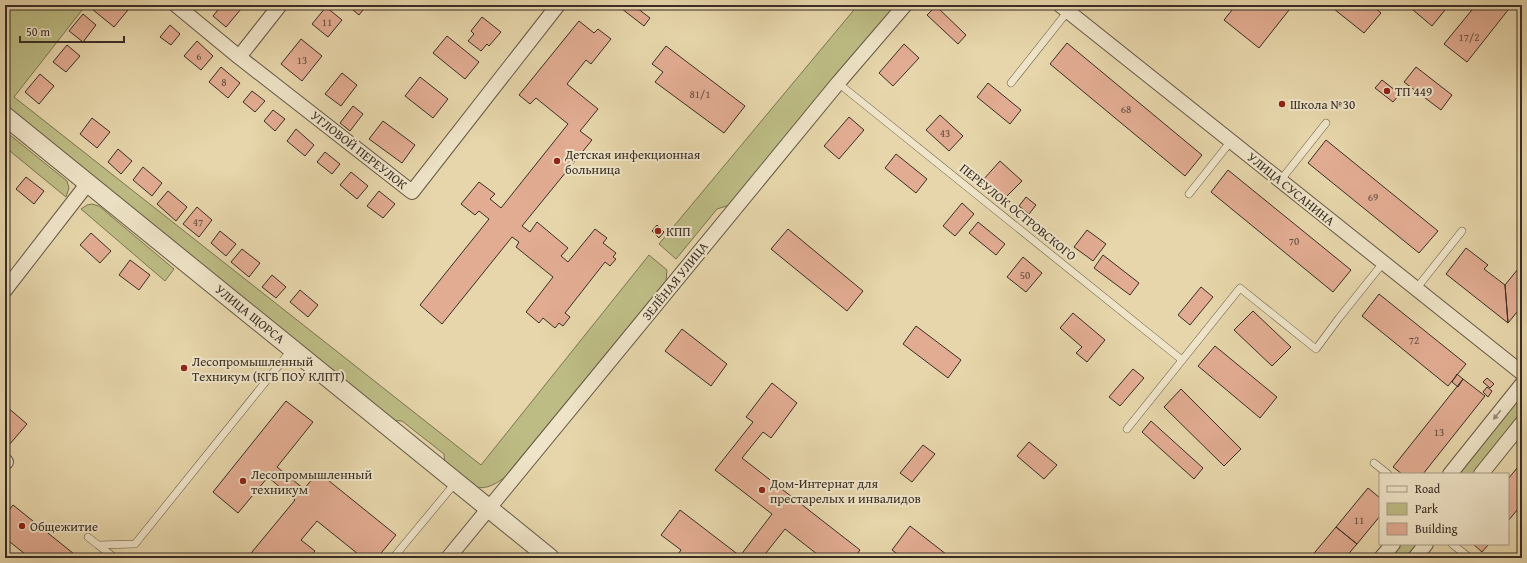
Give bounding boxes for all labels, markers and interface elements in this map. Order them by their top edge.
house number: 11 [322,14,332,30]
scale bar [20,18,124,44]
text: 50 m [26,23,50,40]
house number: 17/2 [1458,29,1480,45]
house number: 6 [196,48,202,64]
house number: 13 [297,52,307,68]
house number: 8 [221,74,227,90]
place label: ТП 449 [1395,82,1432,101]
house number: 81/1 [689,86,711,102]
marker: ТП 449 [1382,86,1392,96]
place label: Школа №30 [1290,95,1355,114]
marker: Школа №30 [1277,99,1287,109]
house number: 68 [1121,101,1131,117]
street label: УГЛОВОЙ ПЕРЕУЛОК [307,106,411,194]
house number: 43 [940,125,950,141]
place label: Детская инфекционная больница [564,145,701,179]
street label: УЛИЦА СУСАНИНА [1243,148,1339,230]
marker: Детская инфекционная больница [552,156,562,166]
street label: ПЕРЕУЛОК ОСТРОВСКОГО [956,159,1080,265]
house number: 69 [1368,189,1378,205]
house number: 47 [193,214,203,230]
place label: КПП [666,222,691,241]
marker: КПП [653,226,663,236]
house number: 70 [1289,233,1299,249]
street label: ЗЕЛЁНАЯ УЛИЦА [637,237,713,324]
house number: 50 [1020,267,1030,283]
street label: УЛИЦА ЩОРСА [211,280,289,348]
house number: 72 [1409,332,1419,348]
place label: Лесопромышленный Техникум (КГБ ПОУ КЛПТ) [192,352,345,386]
marker: Лесопромышленный Техникум (КГБ ПОУ КЛПТ) [179,363,189,373]
one-way arrow [1493,409,1502,420]
house number: 13 [1434,424,1444,440]
place label: Лесопромышленный техникум [251,465,372,499]
legend [1379,473,1509,545]
place label: Дом-Интернат для престарелых и инвалидов [769,474,921,508]
marker: Лесопромышленный техникум [238,476,248,486]
text: Road [1415,480,1441,497]
marker: Дом-Интернат для престарелых и инвалидов [757,485,767,495]
text: Park [1415,500,1439,517]
house number: 11 [1354,512,1364,528]
place label: Общежитие [30,517,98,536]
text: Building [1415,520,1458,537]
marker: Общежитие [17,521,27,531]

